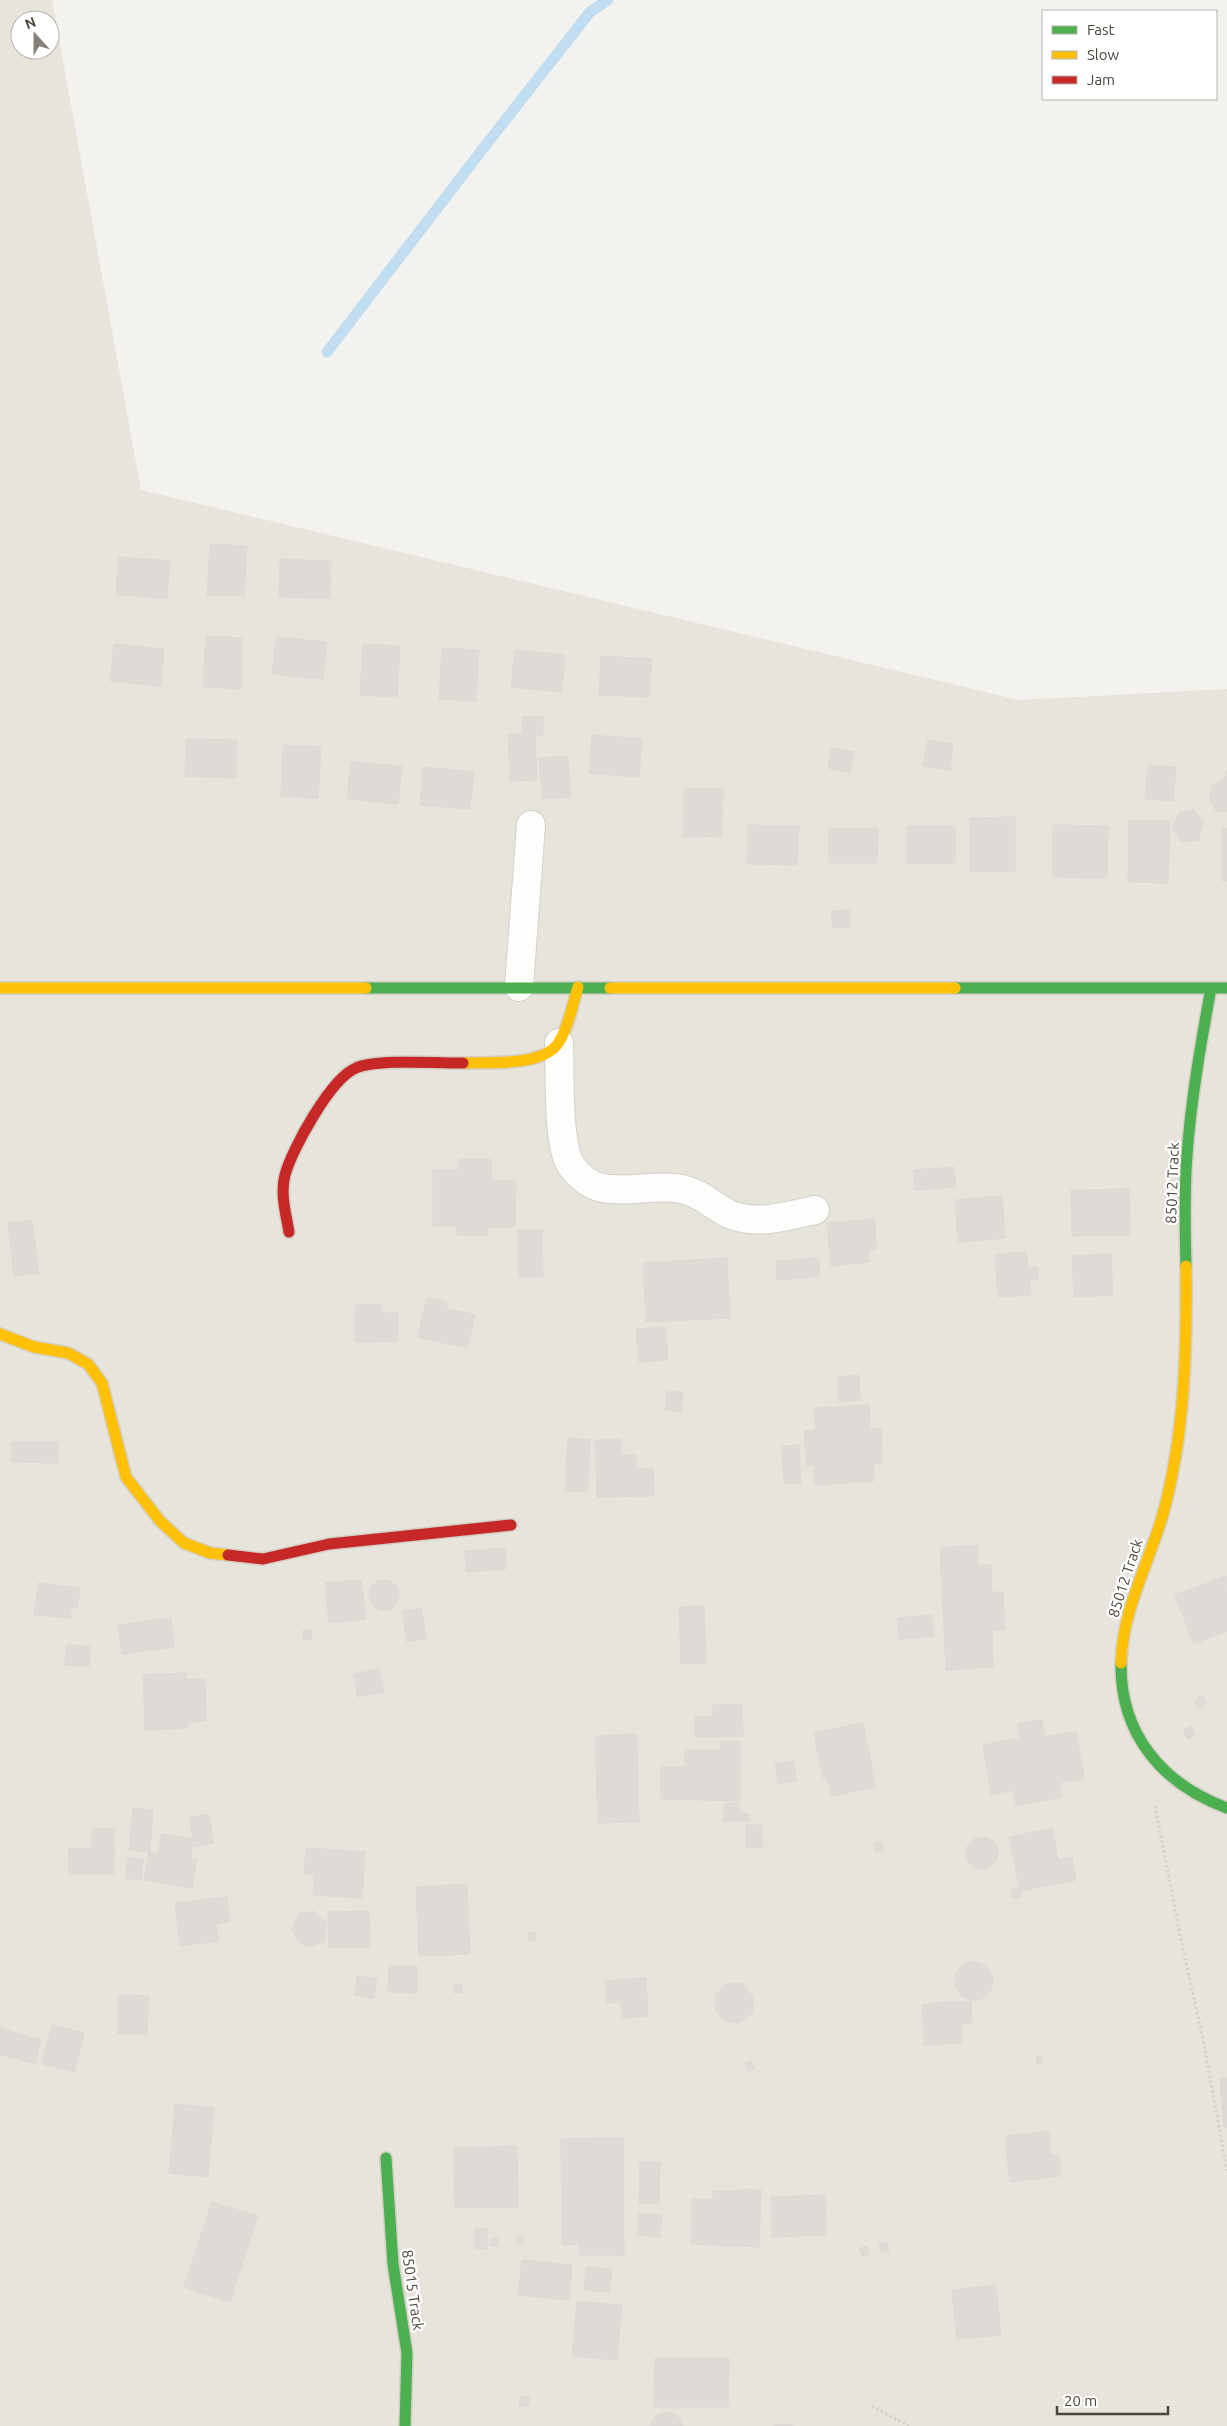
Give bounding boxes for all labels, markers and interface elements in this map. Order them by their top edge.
north arrow [10,10,60,60]
legend [1042,10,1217,100]
text: N [23,14,38,32]
text: Fast [1087,21,1115,38]
text: Slow [1087,46,1120,63]
text: Jam [1087,71,1115,88]
street label: 85012 Track [1162,1142,1182,1224]
street label: 85012 Track [1104,1536,1146,1619]
street label: 85015 Track [399,2248,427,2332]
scale bar [1057,2384,1168,2416]
text: 20 m [1064,2392,1097,2409]

